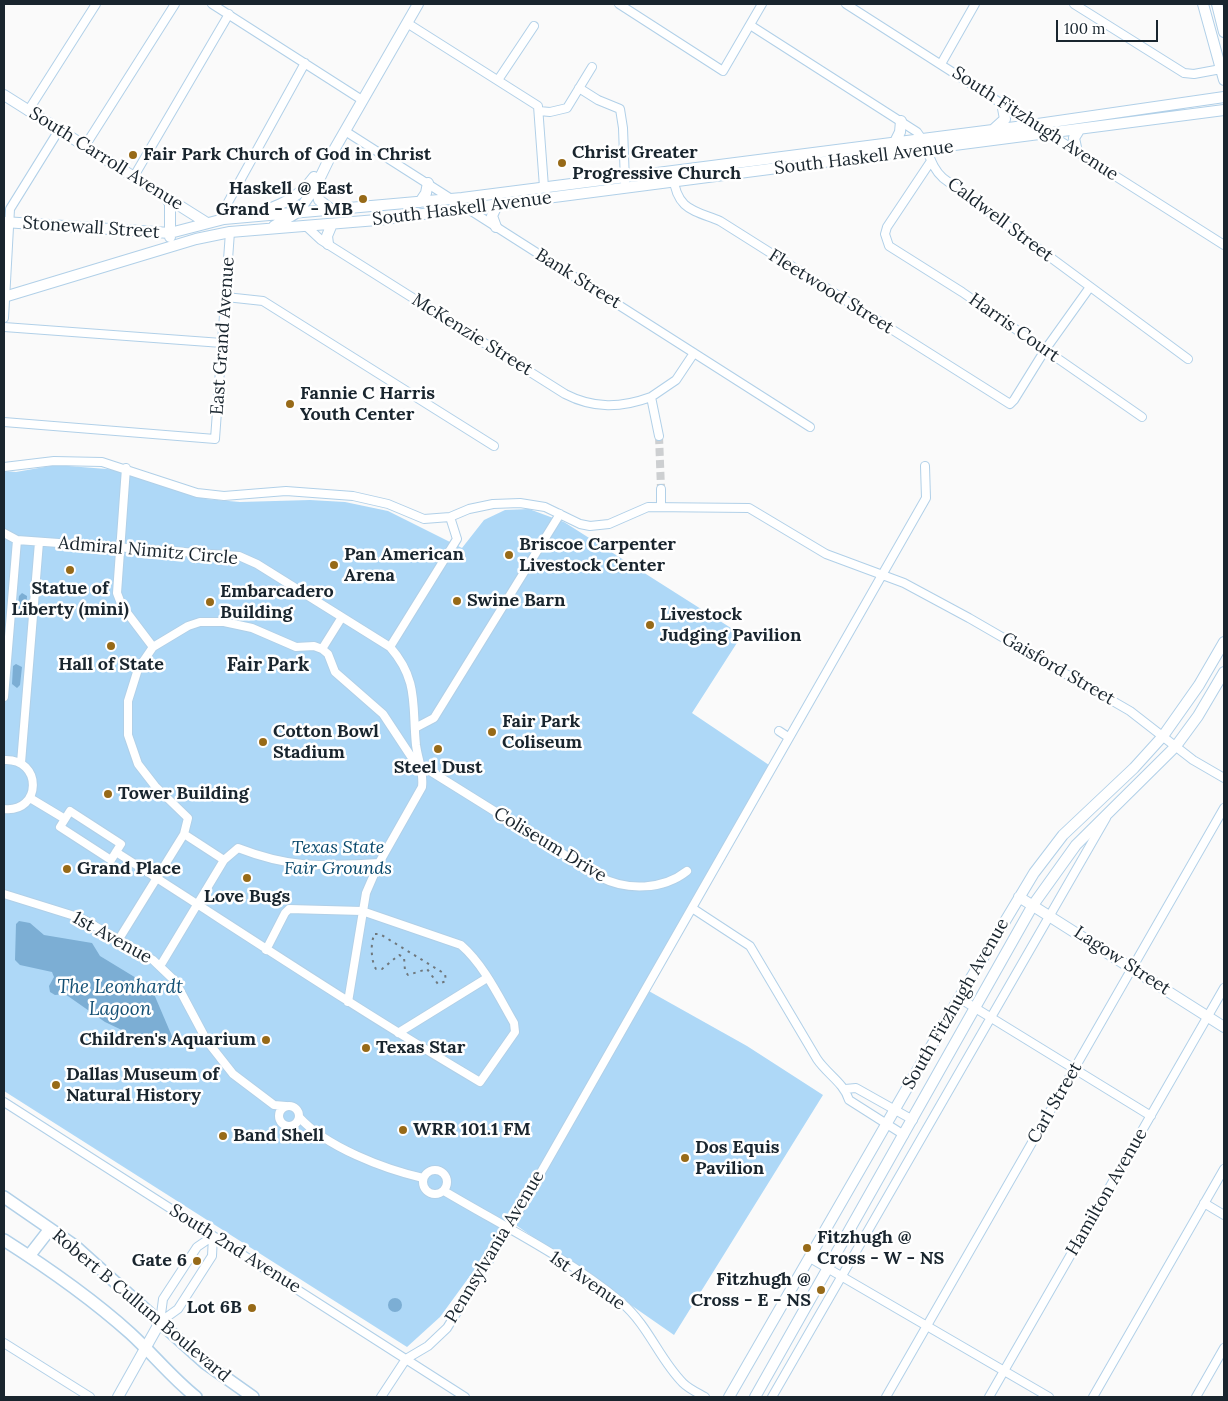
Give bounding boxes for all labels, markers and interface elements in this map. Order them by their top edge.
scale bar [1058,10,1160,42]
text: 100 m [1064,19,1105,38]
street label: South Fitzhugh Avenue [948,62,1122,186]
street label: South Carroll Avenue [25,103,187,215]
street label: South Haskell Avenue [773,136,955,180]
place label: Christ Greater Progressive Church [572,142,741,184]
place label: Fair Park Church of God in Christ [143,144,431,166]
marker: Fair Park Church of God in Christ [127,149,139,161]
marker: Christ Greater Progressive Church [556,157,568,169]
street label: Caldwell Street [943,173,1057,267]
place label: Haskell @ East Grand - W - MB [216,178,353,220]
street label: South Haskell Avenue [371,187,553,231]
marker: Haskell @ East Grand - W - MB [357,193,369,205]
street label: Stonewall Street [22,212,160,244]
street label: Bank Street [531,244,625,314]
street label: Fleetwood Street [765,245,897,339]
street label: East Grand Avenue [207,256,239,416]
street label: McKenzie Street [408,289,536,381]
street label: Harris Court [965,289,1063,367]
place label: Fannie C Harris Youth Center [300,383,435,426]
marker: Fannie C Harris Youth Center [284,398,296,410]
street label: Admiral Nimitz Circle [57,532,239,570]
place label: Briscoe Carpenter Livestock Center [519,534,676,576]
place label: Pan American Arena [344,544,464,586]
marker: Briscoe Carpenter Livestock Center [503,549,515,561]
marker: Pan American Arena [328,559,340,571]
marker: Statue of Liberty (mini) [64,564,76,576]
place label: Statue of Liberty (mini) [11,578,129,620]
place label: Embarcadero Building [220,581,334,624]
place label: Swine Barn [467,590,565,612]
marker: Swine Barn [451,595,463,607]
marker: Embarcadero Building [204,596,216,608]
place label: Livestock Judging Pavilion [660,604,801,646]
marker: Livestock Judging Pavilion [644,619,656,631]
street label: Gaisford Street [998,628,1118,710]
marker: Hall of State [105,640,117,652]
place label: Hall of State [58,654,164,676]
district label: Fair Park [227,655,309,677]
place label: Fair Park Coliseum [502,711,582,754]
place label: Cotton Bowl Stadium [273,721,379,764]
marker: Fair Park Coliseum [486,726,498,738]
marker: Cotton Bowl Stadium [257,736,269,748]
marker: Steel Dust [432,743,444,755]
place label: Steel Dust [394,757,482,779]
place label: Tower Building [118,783,249,805]
marker: Tower Building [102,788,114,800]
street label: Coliseum Drive [490,803,610,887]
park label: Texas State Fair Grounds [284,837,392,880]
place label: Grand Place [77,858,181,880]
marker: Grand Place [61,863,73,875]
marker: Love Bugs [241,872,253,884]
place label: Love Bugs [204,886,290,908]
street label: 1st Avenue [68,907,156,969]
street label: South Fitzhugh Avenue [898,915,1014,1093]
street label: Lagow Street [1070,922,1174,1000]
water label: The Leonhardt Lagoon [57,977,183,1021]
place label: Children's Aquarium [79,1029,256,1051]
marker: Children's Aquarium [260,1034,272,1046]
place label: Texas Star [376,1037,465,1059]
marker: Texas Star [360,1042,372,1054]
street label: Carl Street [1023,1059,1087,1147]
place label: Dallas Museum of Natural History [66,1064,219,1106]
marker: Dallas Museum of Natural History [50,1079,62,1091]
place label: WRR 101.1 FM [413,1119,531,1141]
marker: WRR 101.1 FM [397,1124,409,1136]
street label: Hamilton Avenue [1062,1124,1152,1260]
place label: Band Shell [233,1125,324,1147]
marker: Band Shell [217,1130,229,1142]
place label: Dos Equis Pavilion [695,1137,780,1180]
marker: Dos Equis Pavilion [679,1152,691,1164]
street label: Pennsylvania Avenue [441,1167,549,1327]
street label: South 2nd Avenue [165,1200,305,1298]
street label: Robert B Cullum Boulevard [48,1225,234,1387]
place label: Fitzhugh @ Cross - W - NS [817,1227,944,1270]
marker: Fitzhugh @ Cross - W - NS [801,1242,813,1254]
street label: 1st Avenue [545,1247,629,1315]
place label: Gate 6 [132,1250,187,1272]
marker: Gate 6 [191,1255,203,1267]
place label: Fitzhugh @ Cross - E - NS [691,1269,811,1312]
marker: Fitzhugh @ Cross - E - NS [815,1284,827,1296]
place label: Lot 6B [187,1297,242,1319]
marker: Lot 6B [246,1302,258,1314]

